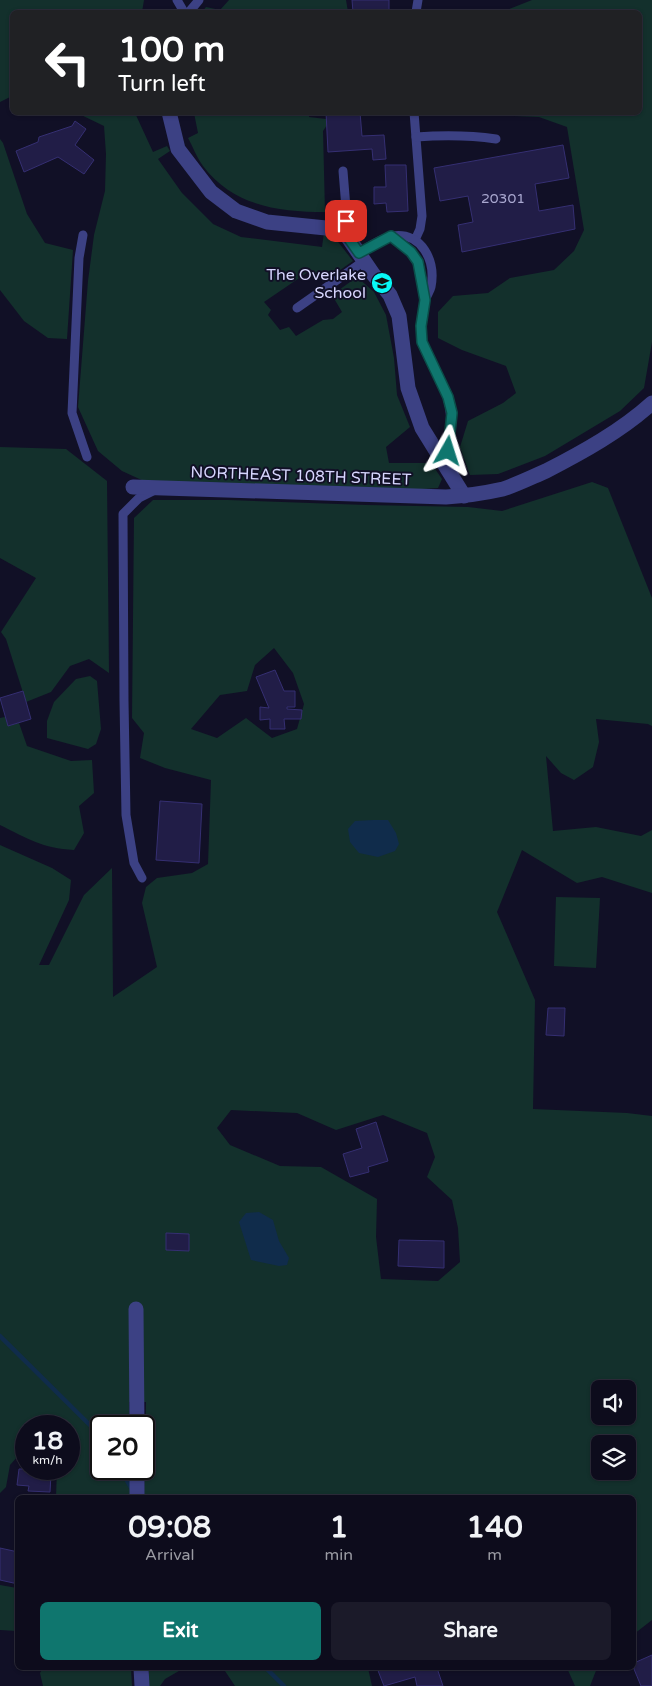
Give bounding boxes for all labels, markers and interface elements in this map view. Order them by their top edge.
text: 100 m [118,29,225,71]
icon: left [35,30,100,95]
text: Turn left [118,71,206,97]
house number: 20301 [481,190,525,207]
pin [325,200,367,242]
icon: arrive [332,207,360,235]
place label: The Overlake School [266,265,366,303]
school or university icon: The Overlake School [370,271,394,295]
position arrow [421,424,473,476]
street label: NORTHEAST 108TH STREET [190,462,412,490]
map controls [591,1380,636,1480]
button: sound [591,1380,636,1425]
speed limit sign: 20 [90,1415,155,1480]
text: 18 [32,1426,63,1456]
button: layers [591,1435,636,1480]
text: km/h [32,1453,63,1467]
text: 09:08 [128,1509,211,1546]
text: 1 [329,1509,348,1546]
text: 140 [466,1509,523,1546]
text: Arrival [145,1545,195,1565]
text: min [325,1545,353,1565]
text: m [487,1545,502,1565]
button: Exit [40,1602,321,1660]
button: Share [331,1602,611,1660]

